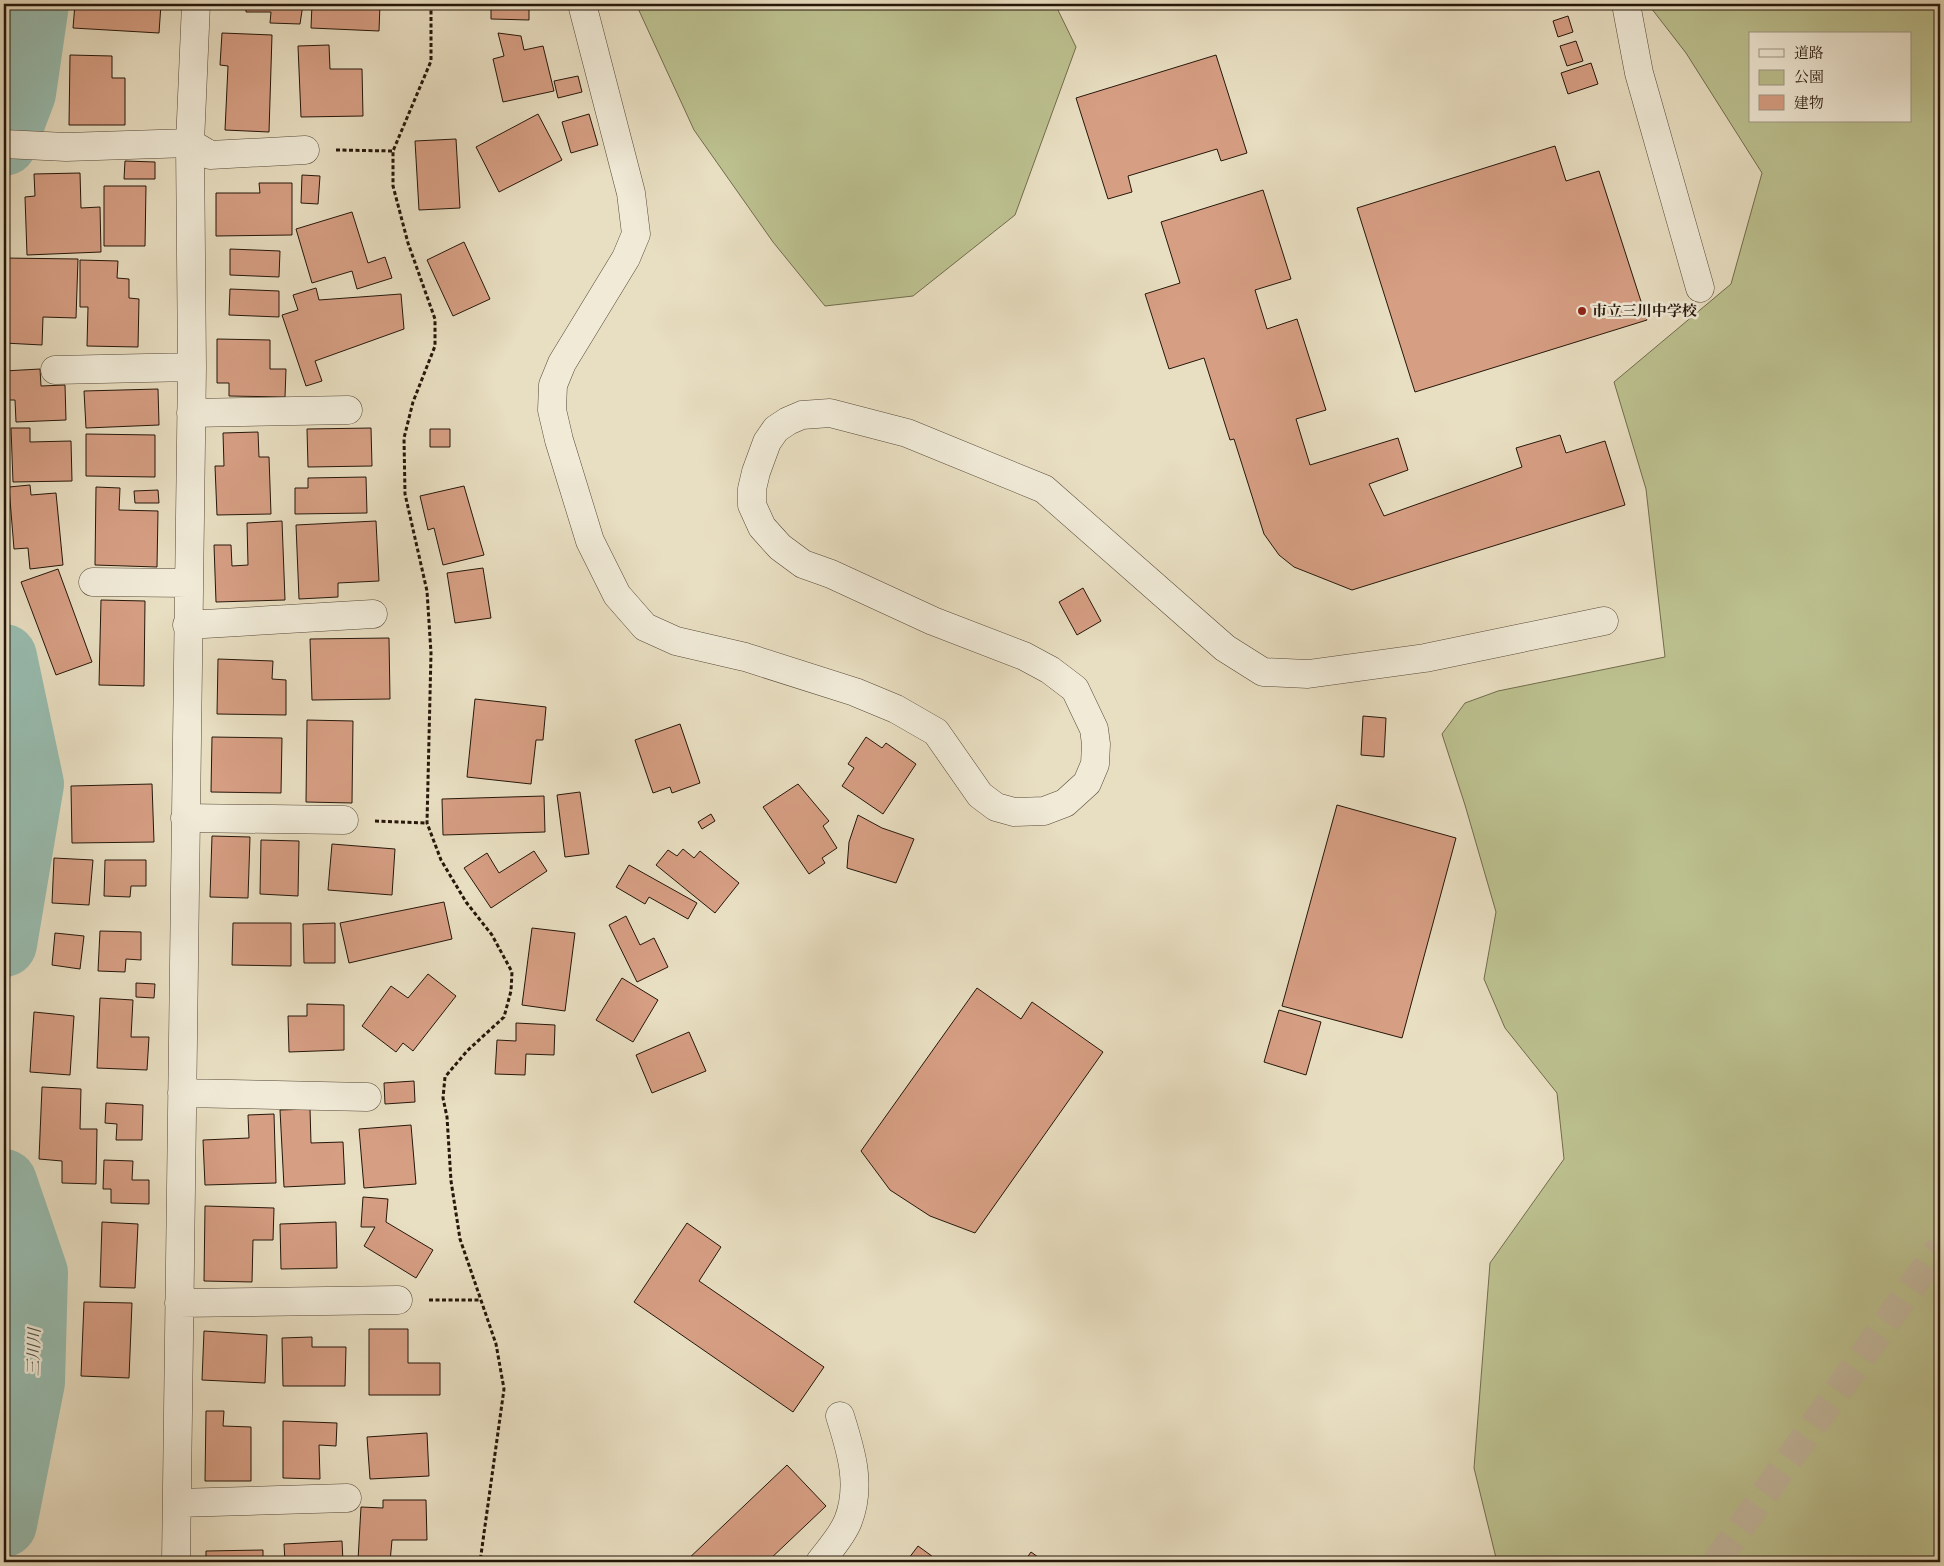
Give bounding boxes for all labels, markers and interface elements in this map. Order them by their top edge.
legend [1749,32,1912,122]
text: 道路 [1794,44,1824,62]
text: 公園 [1794,68,1824,86]
text: 建物 [1794,94,1824,112]
place label: 市立三川中学校 [1592,302,1697,320]
marker: 市立三川中学校 [1576,305,1588,317]
water label: 三川川 [23,1326,44,1376]

